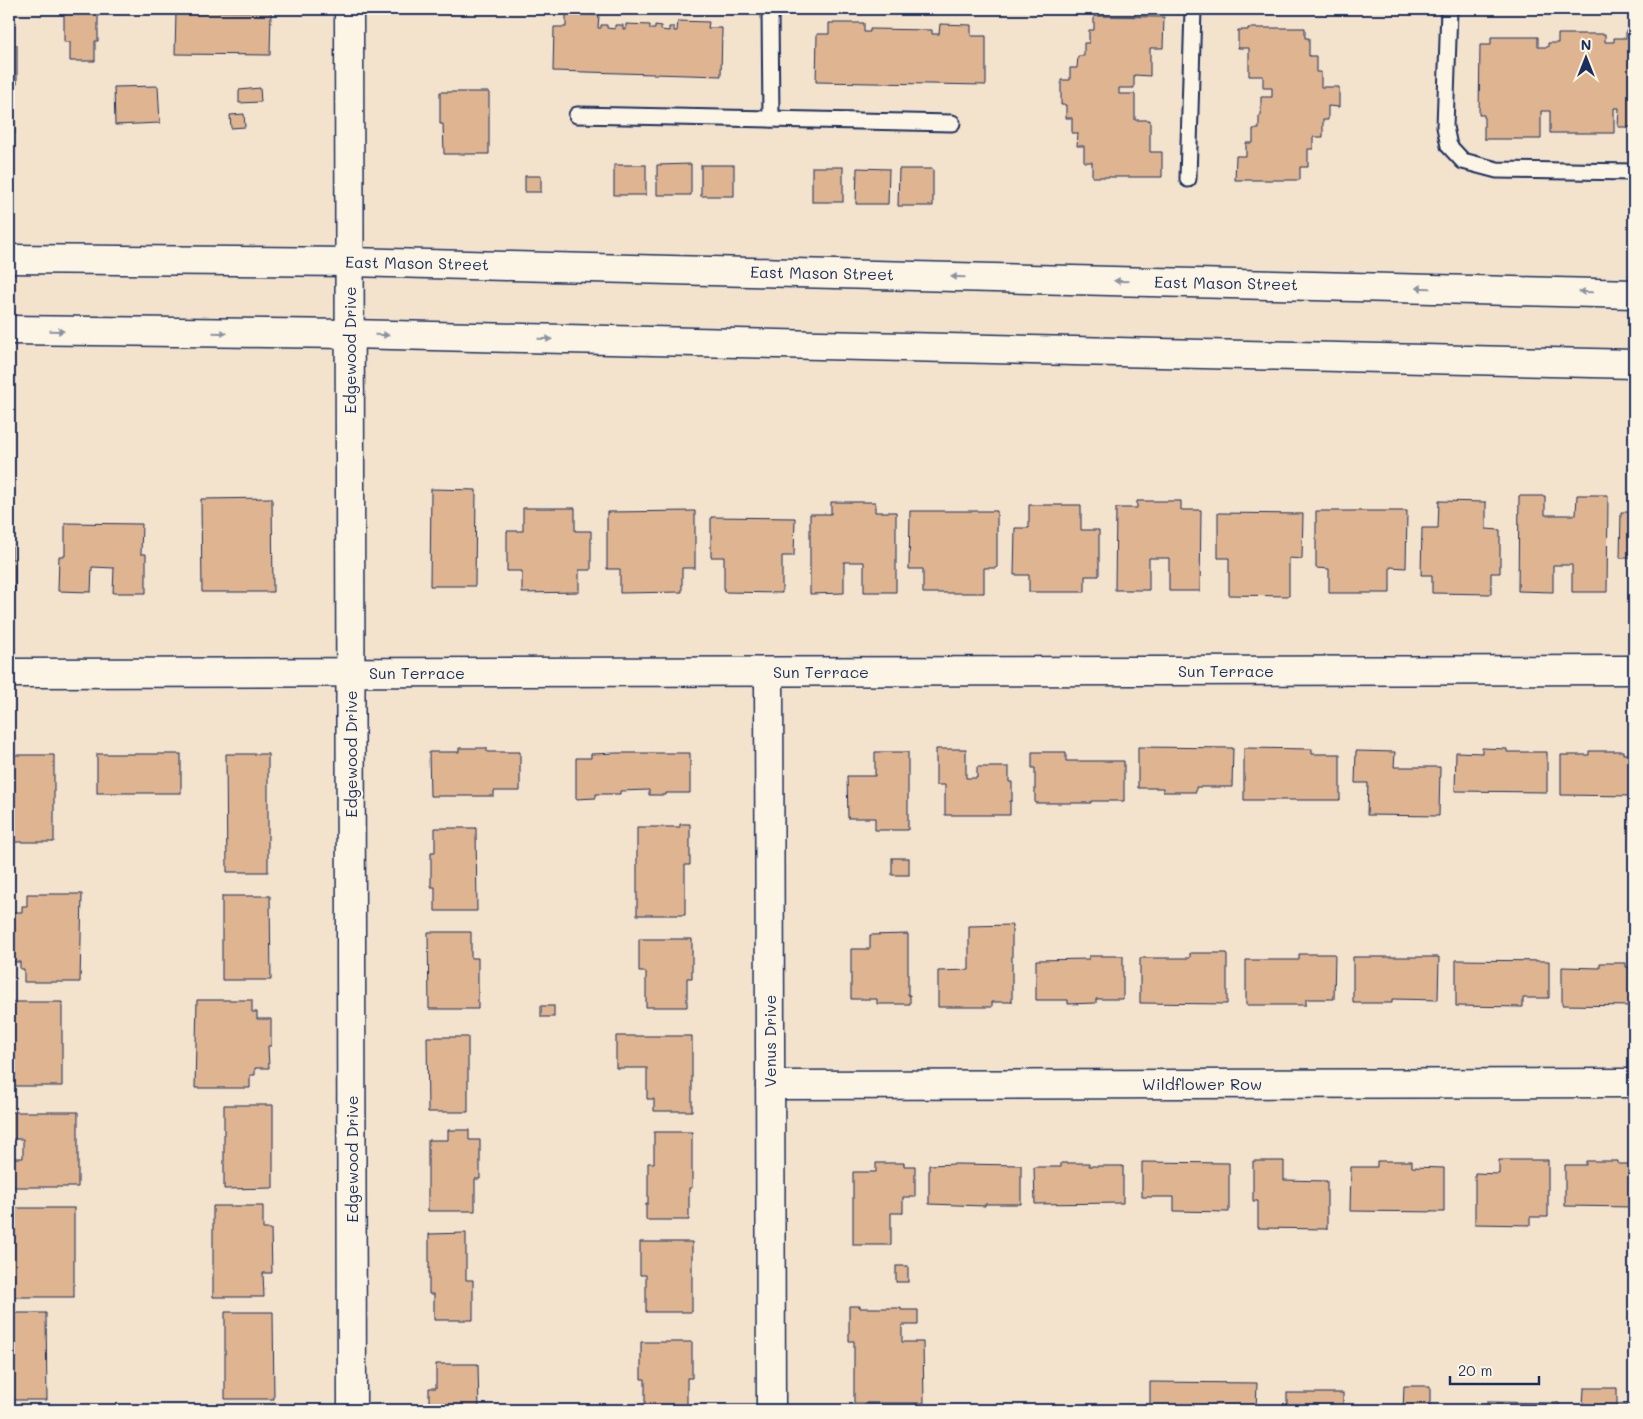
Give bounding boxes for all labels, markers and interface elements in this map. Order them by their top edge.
north arrow [1560,32,1610,82]
text: N [1581,35,1591,54]
street label: East Mason Street [345,251,489,274]
street label: East Mason Street [750,261,894,284]
street label: East Mason Street [1154,271,1298,294]
one-way arrow [950,272,966,280]
one-way arrow [1112,277,1128,285]
one-way arrow [1415,284,1431,292]
street label: Edgewood Drive [339,286,360,414]
one-way arrow [1577,288,1593,296]
one-way arrow [50,327,66,335]
one-way arrow [212,329,228,337]
one-way arrow [375,331,391,339]
one-way arrow [537,335,553,343]
street label: Sun Terrace [1178,660,1274,681]
street label: Sun Terrace [773,661,869,682]
street label: Sun Terrace [369,662,465,683]
street label: Edgewood Drive [340,690,361,818]
street label: Venus Drive [759,995,780,1088]
street label: Wildflower Row [1142,1073,1262,1094]
street label: Edgewood Drive [341,1095,362,1223]
scale bar [1450,1354,1539,1386]
text: 20 m [1458,1360,1492,1380]

